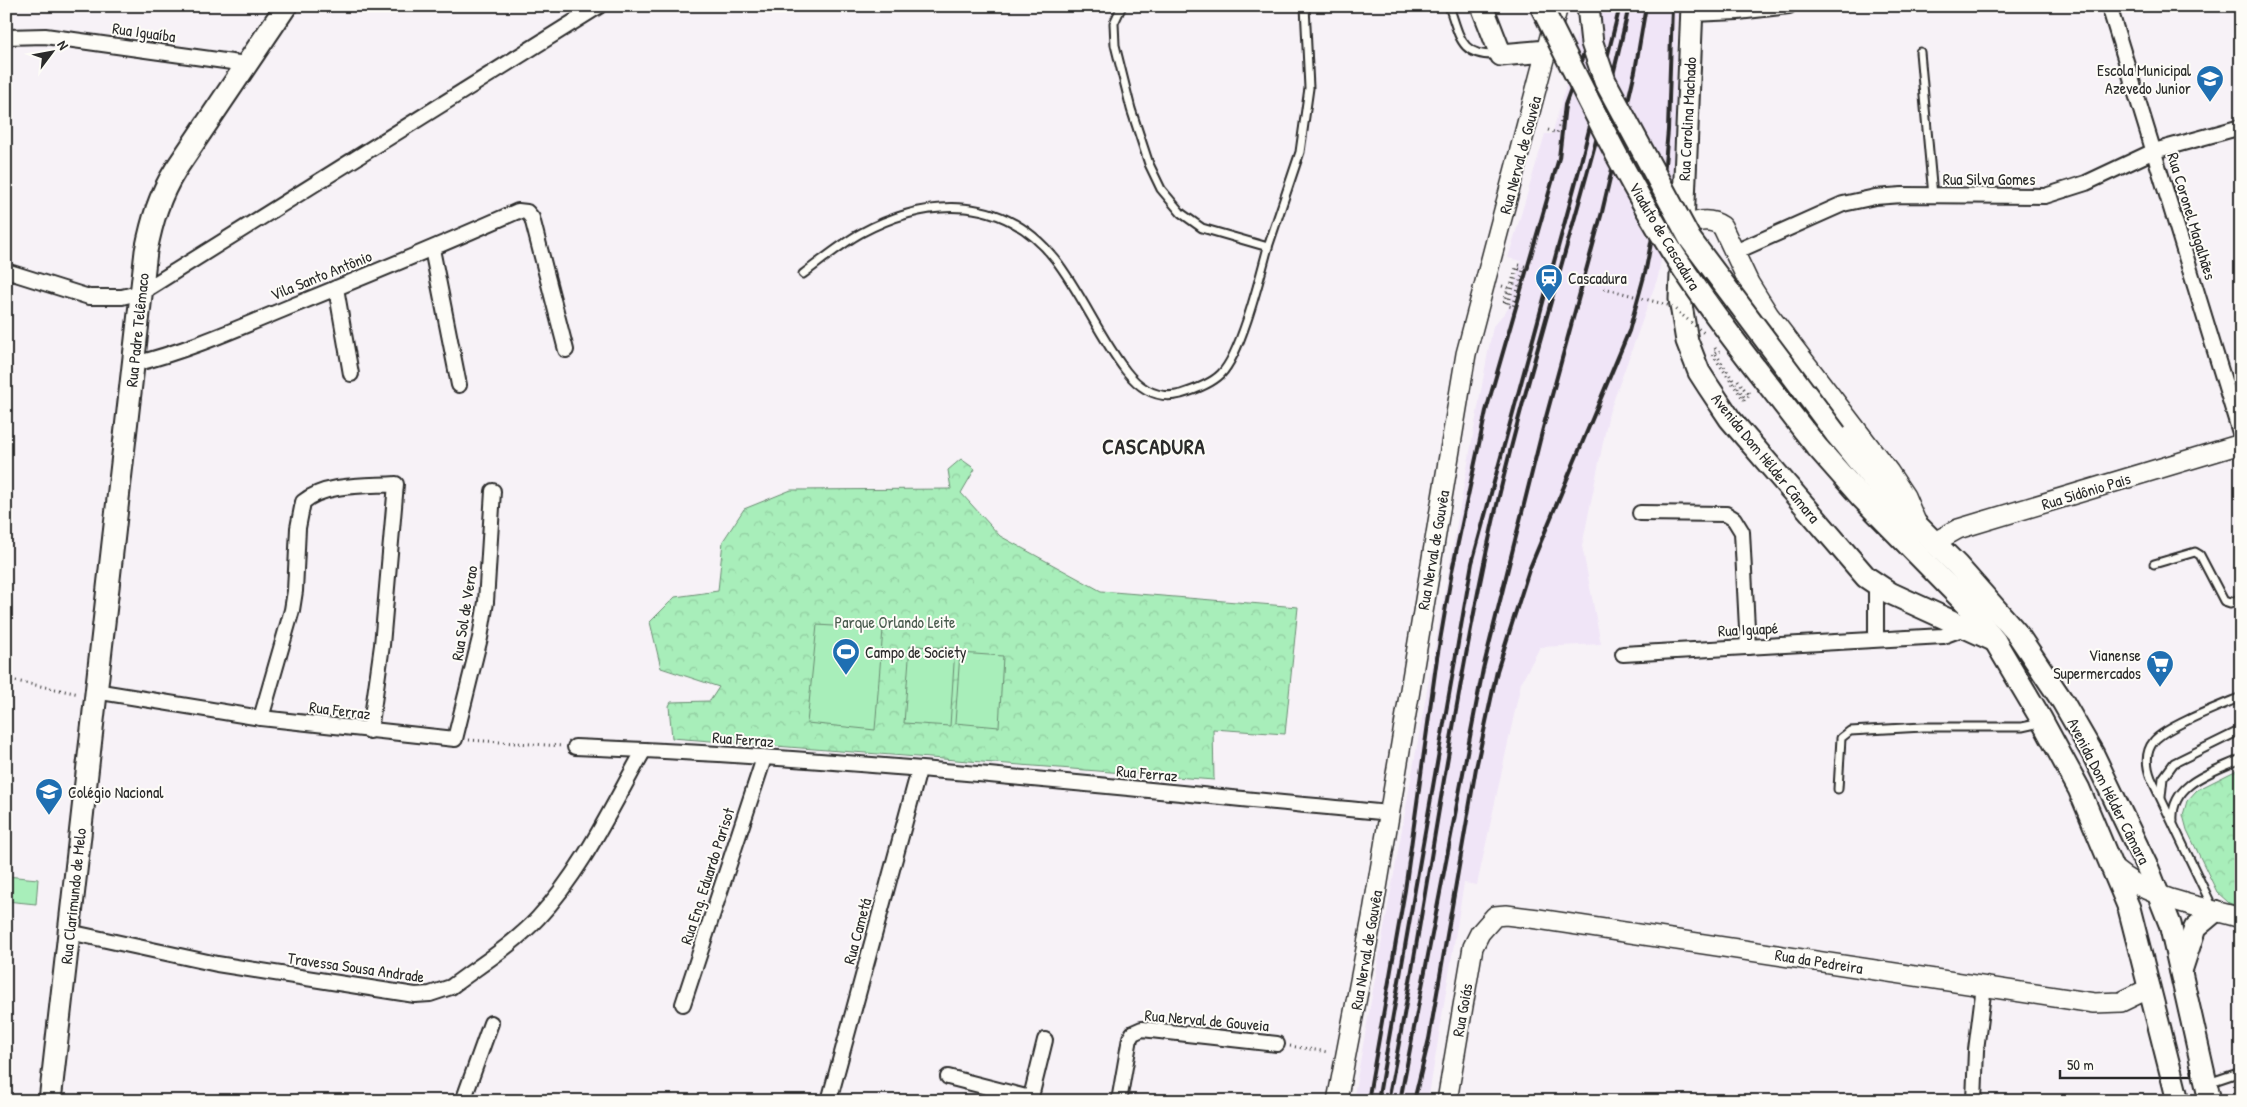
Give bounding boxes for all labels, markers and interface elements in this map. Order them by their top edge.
street label: Rua Iguaíba [111,17,177,47]
north arrow [28,28,78,78]
text: N [53,37,74,54]
street label: Rua Carolina Machado [1673,56,1701,181]
place label: Escola Municipal Azevedo Junior [2097,59,2192,99]
school or university icon: Escola Municipal Azevedo Junior [2195,64,2225,103]
street label: Rua Nerval de Gouvêa [1494,94,1546,216]
street label: Rua Coronel Magalhães [2162,150,2222,282]
street label: Rua Silva Gomes [1943,168,2035,190]
street label: Viaduto de Cascadura [1624,178,1706,294]
street label: Vila Santo Antônio [267,244,375,305]
station icon: Cascadura [1534,263,1564,302]
place label: Cascadura [1568,267,1627,289]
street label: Rua Padre Telêmaco [120,271,154,388]
street label: Avenida Dom Hélder Câmara [1707,388,1825,528]
district label: CASCADURA [1102,432,1206,461]
street label: Rua Sidônio Pais [2039,467,2133,515]
street label: Rua Nerval de Gouvêa [1412,488,1454,612]
street label: Rua Sol de Verao [446,563,482,662]
park label: Parque Orlando Leite [835,611,956,633]
street label: Rua Iguapé [1717,616,1779,642]
sports icon: Campo de Society [831,637,861,676]
place label: Campo de Society [865,641,967,663]
place label: Vianense Supermercados [2053,644,2142,684]
supermarket icon: Vianense Supermercados [2145,649,2175,688]
street label: Rua Ferraz [308,695,372,725]
street label: Avenida Dom Hélder Câmara [2063,714,2155,868]
street label: Rua Ferraz [712,726,775,752]
street label: Rua Ferraz [1115,759,1179,787]
school or university icon: Colégio Nacional [34,777,64,816]
place label: Colégio Nacional [68,781,164,803]
street label: Rua Eng. Eduardo Parisot [675,804,740,947]
street label: Rua Clarimundo de Melo [55,826,91,965]
street label: Rua Nerval de Gouvêa [1345,888,1387,1012]
street label: Rua Cametá [838,895,876,967]
street label: Rua da Pedreira [1773,943,1865,979]
street label: Travessa Sousa Andrade [286,947,426,988]
street label: Rua Goiás [1446,982,1478,1038]
street label: Rua Nerval de Gouveia [1144,1004,1270,1036]
scale bar [2060,1047,2188,1079]
text: 50 m [2067,1054,2094,1075]

